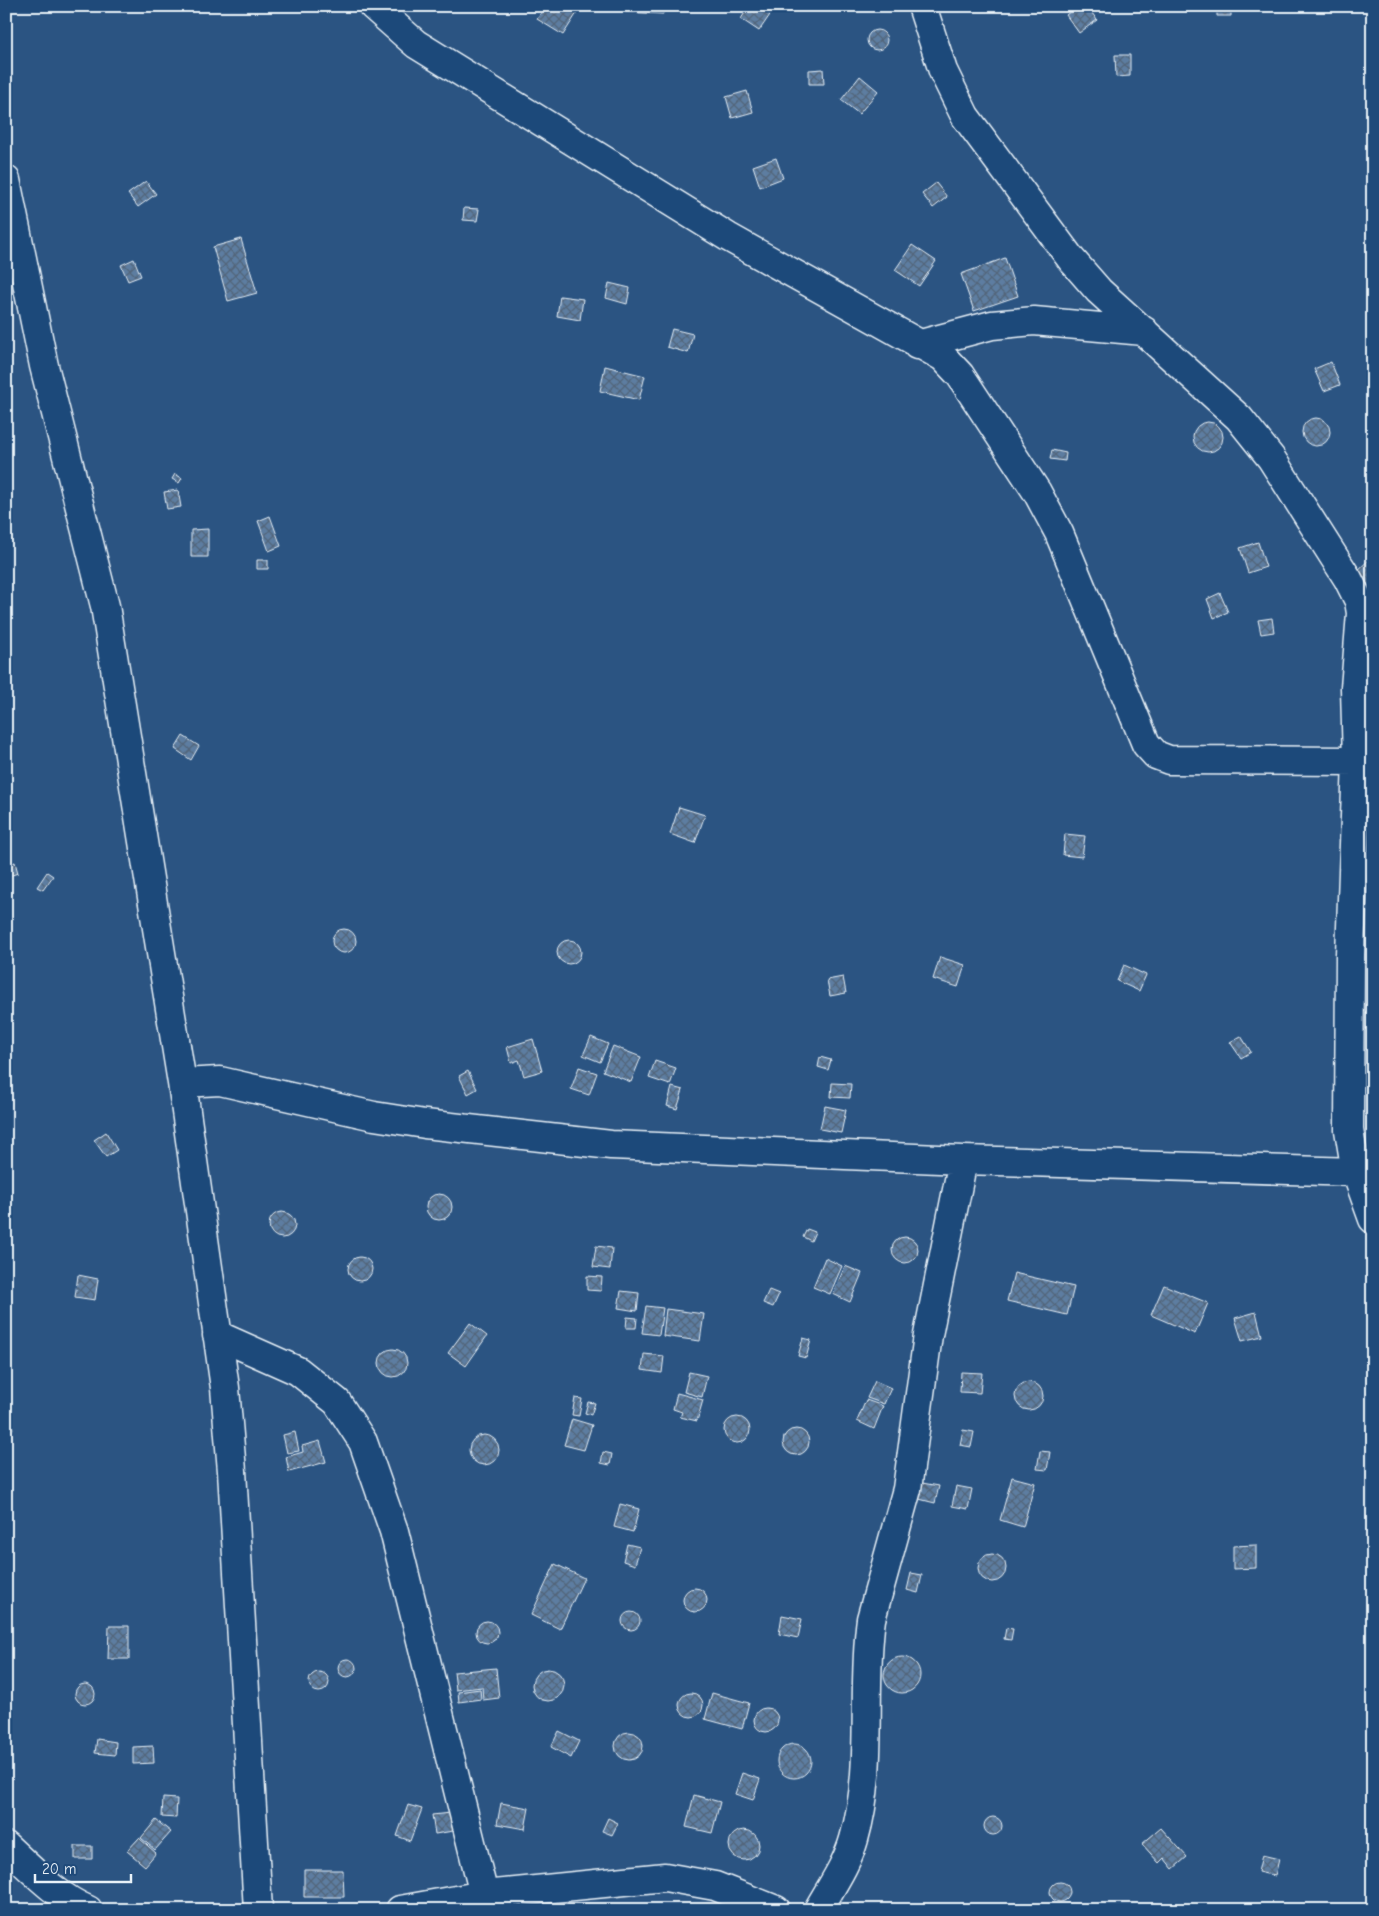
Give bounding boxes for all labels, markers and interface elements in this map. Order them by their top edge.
scale bar [35,1851,131,1883]
text: 20 m [42,1860,76,1878]

